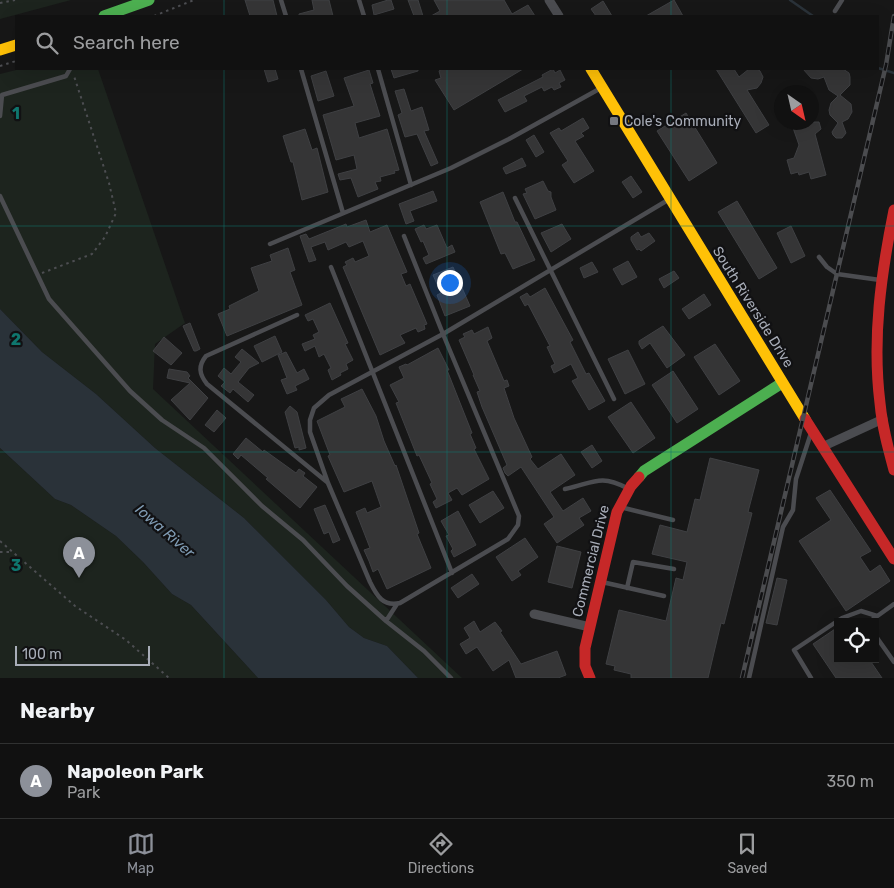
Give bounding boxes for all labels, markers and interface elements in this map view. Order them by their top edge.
search box [15,15,879,70]
icon: search [33,29,61,57]
text: Search here [73,31,180,54]
north arrow [774,85,819,130]
text: 1 [12,104,20,123]
place label: Cole's Community [624,113,742,130]
marker: Cole's Community [608,115,620,127]
street label: South Riverside Drive [709,243,797,371]
your location [437,270,463,296]
text: 2 [11,330,21,349]
water label: Iowa River [132,500,199,562]
street label: Commercial Drive [569,503,613,619]
pin: A [63,537,95,578]
text: 3 [11,556,21,575]
map controls [834,618,879,663]
button: locate [834,618,879,663]
scale bar [15,643,150,666]
text: 100 m [22,646,62,663]
text: Nearby [20,698,95,723]
text: Napoleon Park [67,760,204,783]
text: A [30,772,42,791]
text: 350 m [827,772,874,791]
text: Park [67,783,100,802]
tab: Map [127,830,155,877]
tab: Directions [408,830,474,877]
tab: Saved [727,830,767,877]

